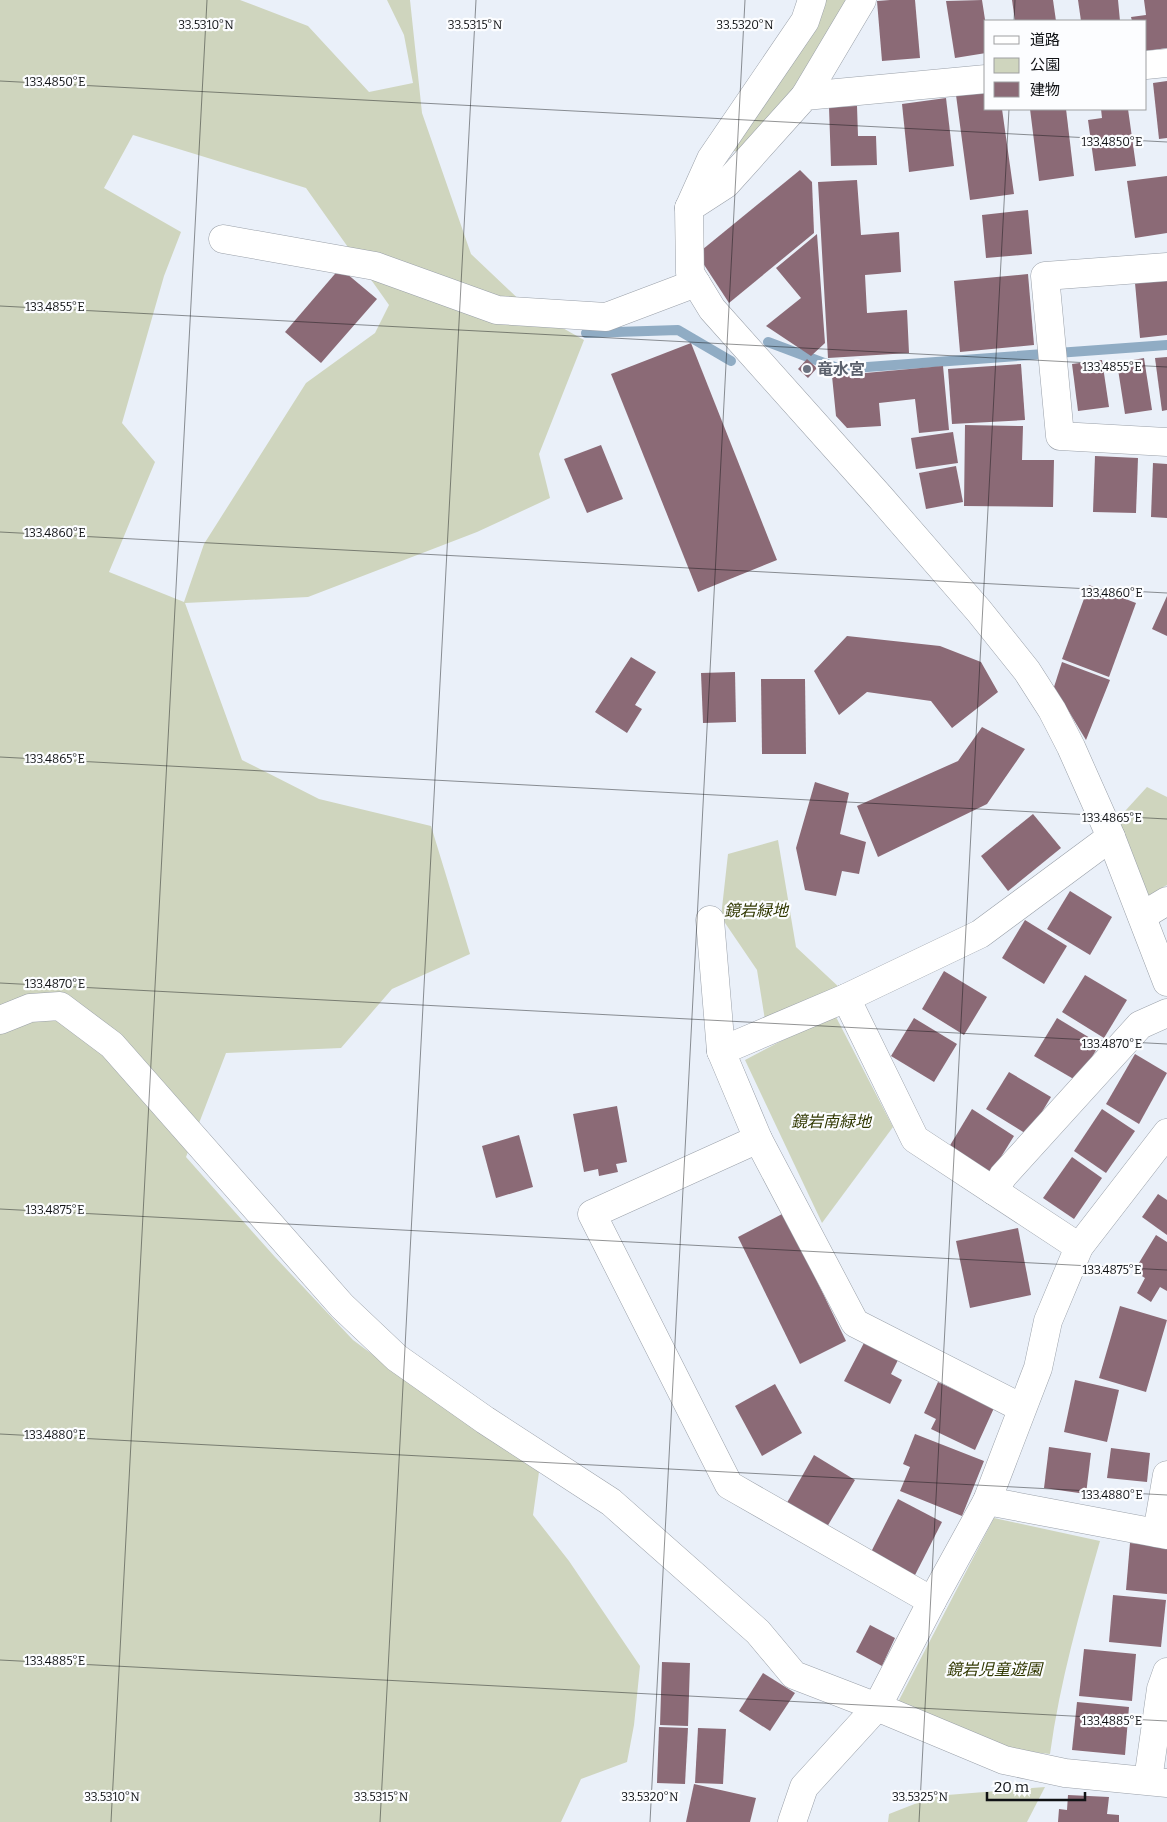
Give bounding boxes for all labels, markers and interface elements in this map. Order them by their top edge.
text: 33.5310°N [178,18,234,32]
text: 33.5315°N [448,18,503,32]
text: 33.5320°N [716,18,774,32]
legend [984,20,1147,110]
text: 道路 [1030,31,1060,49]
text: 公園 [1030,56,1060,74]
text: 133.4850°E [25,75,85,89]
text: 建物 [1030,81,1060,99]
text: 133.4850°E [1082,135,1142,149]
text: 133.4855°E [25,300,85,314]
place label: 竜水宮 [817,360,865,379]
text: 133.4855°E [1082,360,1142,374]
marker: 竜水宮 [801,363,813,375]
text: 133.4860°E [24,526,86,540]
text: 133.4860°E [1081,586,1143,600]
text: 133.4865°E [25,752,85,766]
text: 133.4865°E [1082,811,1142,825]
park label: 鏡岩緑地 [724,901,790,920]
text: 133.4870°E [25,977,85,991]
text: 133.4870°E [1082,1037,1142,1051]
park label: 鏡岩南緑地 [791,1112,873,1131]
text: 133.4875°E [26,1203,85,1217]
text: 133.4875°E [1083,1263,1142,1277]
text: 133.4880°E [24,1428,86,1442]
text: 133.4880°E [1081,1488,1143,1502]
text: 133.4885°E [25,1654,85,1668]
park label: 鏡岩児童遊園 [946,1660,1044,1679]
text: 133.4885°E [1082,1714,1142,1728]
scale bar [987,1770,1084,1802]
text: 20 m [994,1778,1030,1796]
text: 33.5310°N [84,1790,140,1804]
text: 33.5315°N [354,1790,409,1804]
text: 33.5320°N [621,1790,679,1804]
text: 33.5325°N [892,1790,948,1804]

